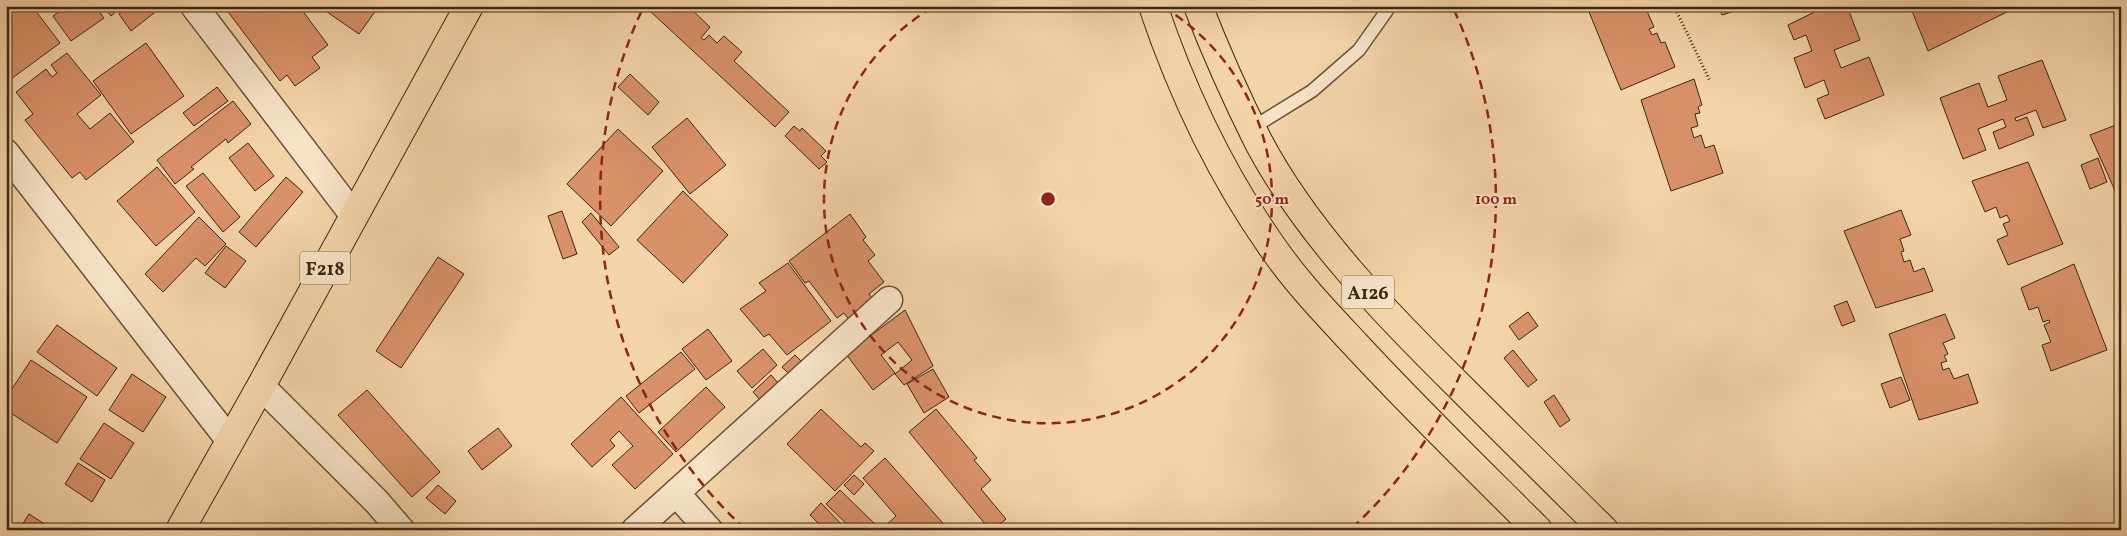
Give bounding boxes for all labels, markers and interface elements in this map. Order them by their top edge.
centre of rings [1039,190,1057,208]
text: 50 m [1255,190,1289,211]
text: 100 m [1475,190,1518,211]
road number: F218 [300,252,350,284]
road number: A126 [1342,276,1394,308]

